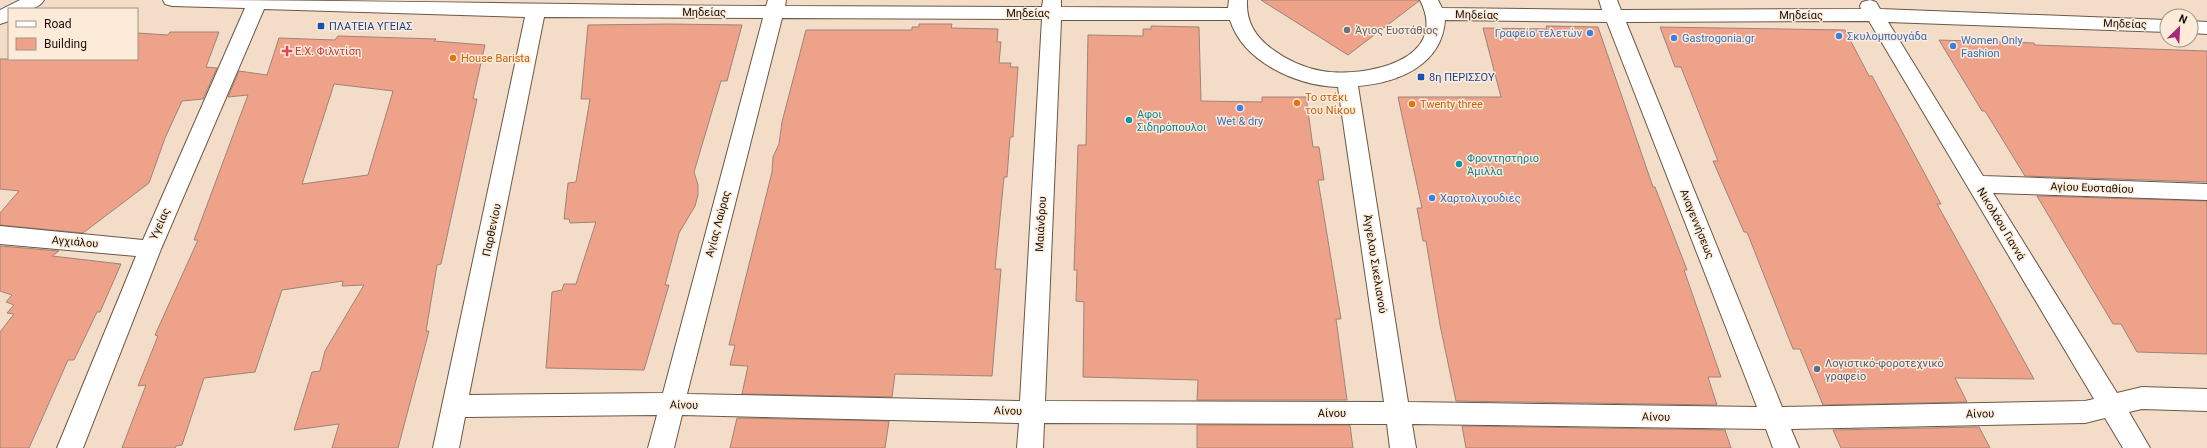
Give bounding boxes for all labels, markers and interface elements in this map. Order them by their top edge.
street label: Μηδείας [682,6,726,19]
street label: Μηδείας [1006,7,1050,20]
legend [8,8,138,60]
street label: Μηδείας [1455,8,1499,22]
north arrow [2159,8,2199,48]
street label: Μηδείας [1779,9,1823,22]
text: N [2177,12,2189,27]
text: Road [44,17,72,31]
street label: Μηδείας [2103,17,2147,31]
place label: ΠΛΑΤΕΙΑ ΥΓΕΙΑΣ [329,20,413,33]
marker: ΠΛΑΤΕΙΑ ΥΓΕΙΑΣ [316,21,326,31]
place label: Άγιος Ευστάθιος [1355,24,1438,37]
marker: Άγιος Ευστάθιος [1342,25,1352,35]
place label: Γραφείο τελετών [1495,27,1583,40]
marker: Γραφείο τελετών [1585,28,1595,38]
place label: Σκυλομπουγάδα [1847,30,1928,43]
marker: Σκυλομπουγάδα [1834,31,1844,41]
place label: Gastrogonia.gr [1682,32,1755,45]
marker: Gastrogonia.gr [1669,33,1679,43]
place label: Women Only Fashion [1961,34,2023,60]
text: Building [44,37,87,51]
marker: Women Only Fashion [1948,41,1958,51]
place label: Ε.Χ. Φιλντίση [295,45,361,58]
marker: Ε.Χ. Φιλντίση [282,46,292,56]
place label: House Barista [461,52,530,65]
marker: House Barista [448,53,458,63]
place label: 8η ΠΕΡΙΣΣΟΥ [1429,71,1495,84]
marker: 8η ΠΕΡΙΣΣΟΥ [1416,72,1426,82]
place label: Το στέκι του Νίκου [1305,91,1355,117]
marker: Το στέκι του Νίκου [1292,98,1302,108]
place label: Twenty three [1420,98,1483,111]
marker: Twenty three [1407,99,1417,109]
marker: Wet & dry [1235,103,1245,113]
place label: Αφοι Σιδηρόπουλοι [1137,108,1207,134]
marker: Αφοι Σιδηρόπουλοι [1124,115,1134,125]
place label: Wet & dry [1217,115,1264,128]
place label: Φροντηστήριο Άμιλλα [1467,152,1539,178]
marker: Φροντηστήριο Άμιλλα [1454,159,1464,169]
street label: Αγίου Ευσταθίου [2050,180,2134,196]
street label: Νικολάου Γιαννά [1974,185,2028,263]
street label: Αναγεννήσεως [1677,187,1717,261]
street label: Αγίας Λαύρας [703,189,733,259]
place label: Χαρτολιχουδιές [1440,192,1521,205]
marker: Χαρτολιχουδιές [1427,193,1437,203]
street label: Μαιάνδρου [1033,196,1049,252]
street label: Παρθενίου [480,202,504,258]
street label: Υγείας [147,206,173,242]
street label: Άγγελου Σικελιανού [1361,213,1389,315]
street label: Αγχιάλου [51,233,99,251]
place label: Λογιστικό-φοροτεχνικό γραφείο [1825,357,1944,383]
marker: Λογιστικό-φοροτεχνικό γραφείο [1812,364,1822,374]
street label: Αίνου [670,398,698,412]
street label: Αίνου [994,404,1022,418]
street label: Αίνου [1318,407,1346,420]
street label: Αίνου [1966,407,1994,421]
street label: Αίνου [1642,410,1670,424]

